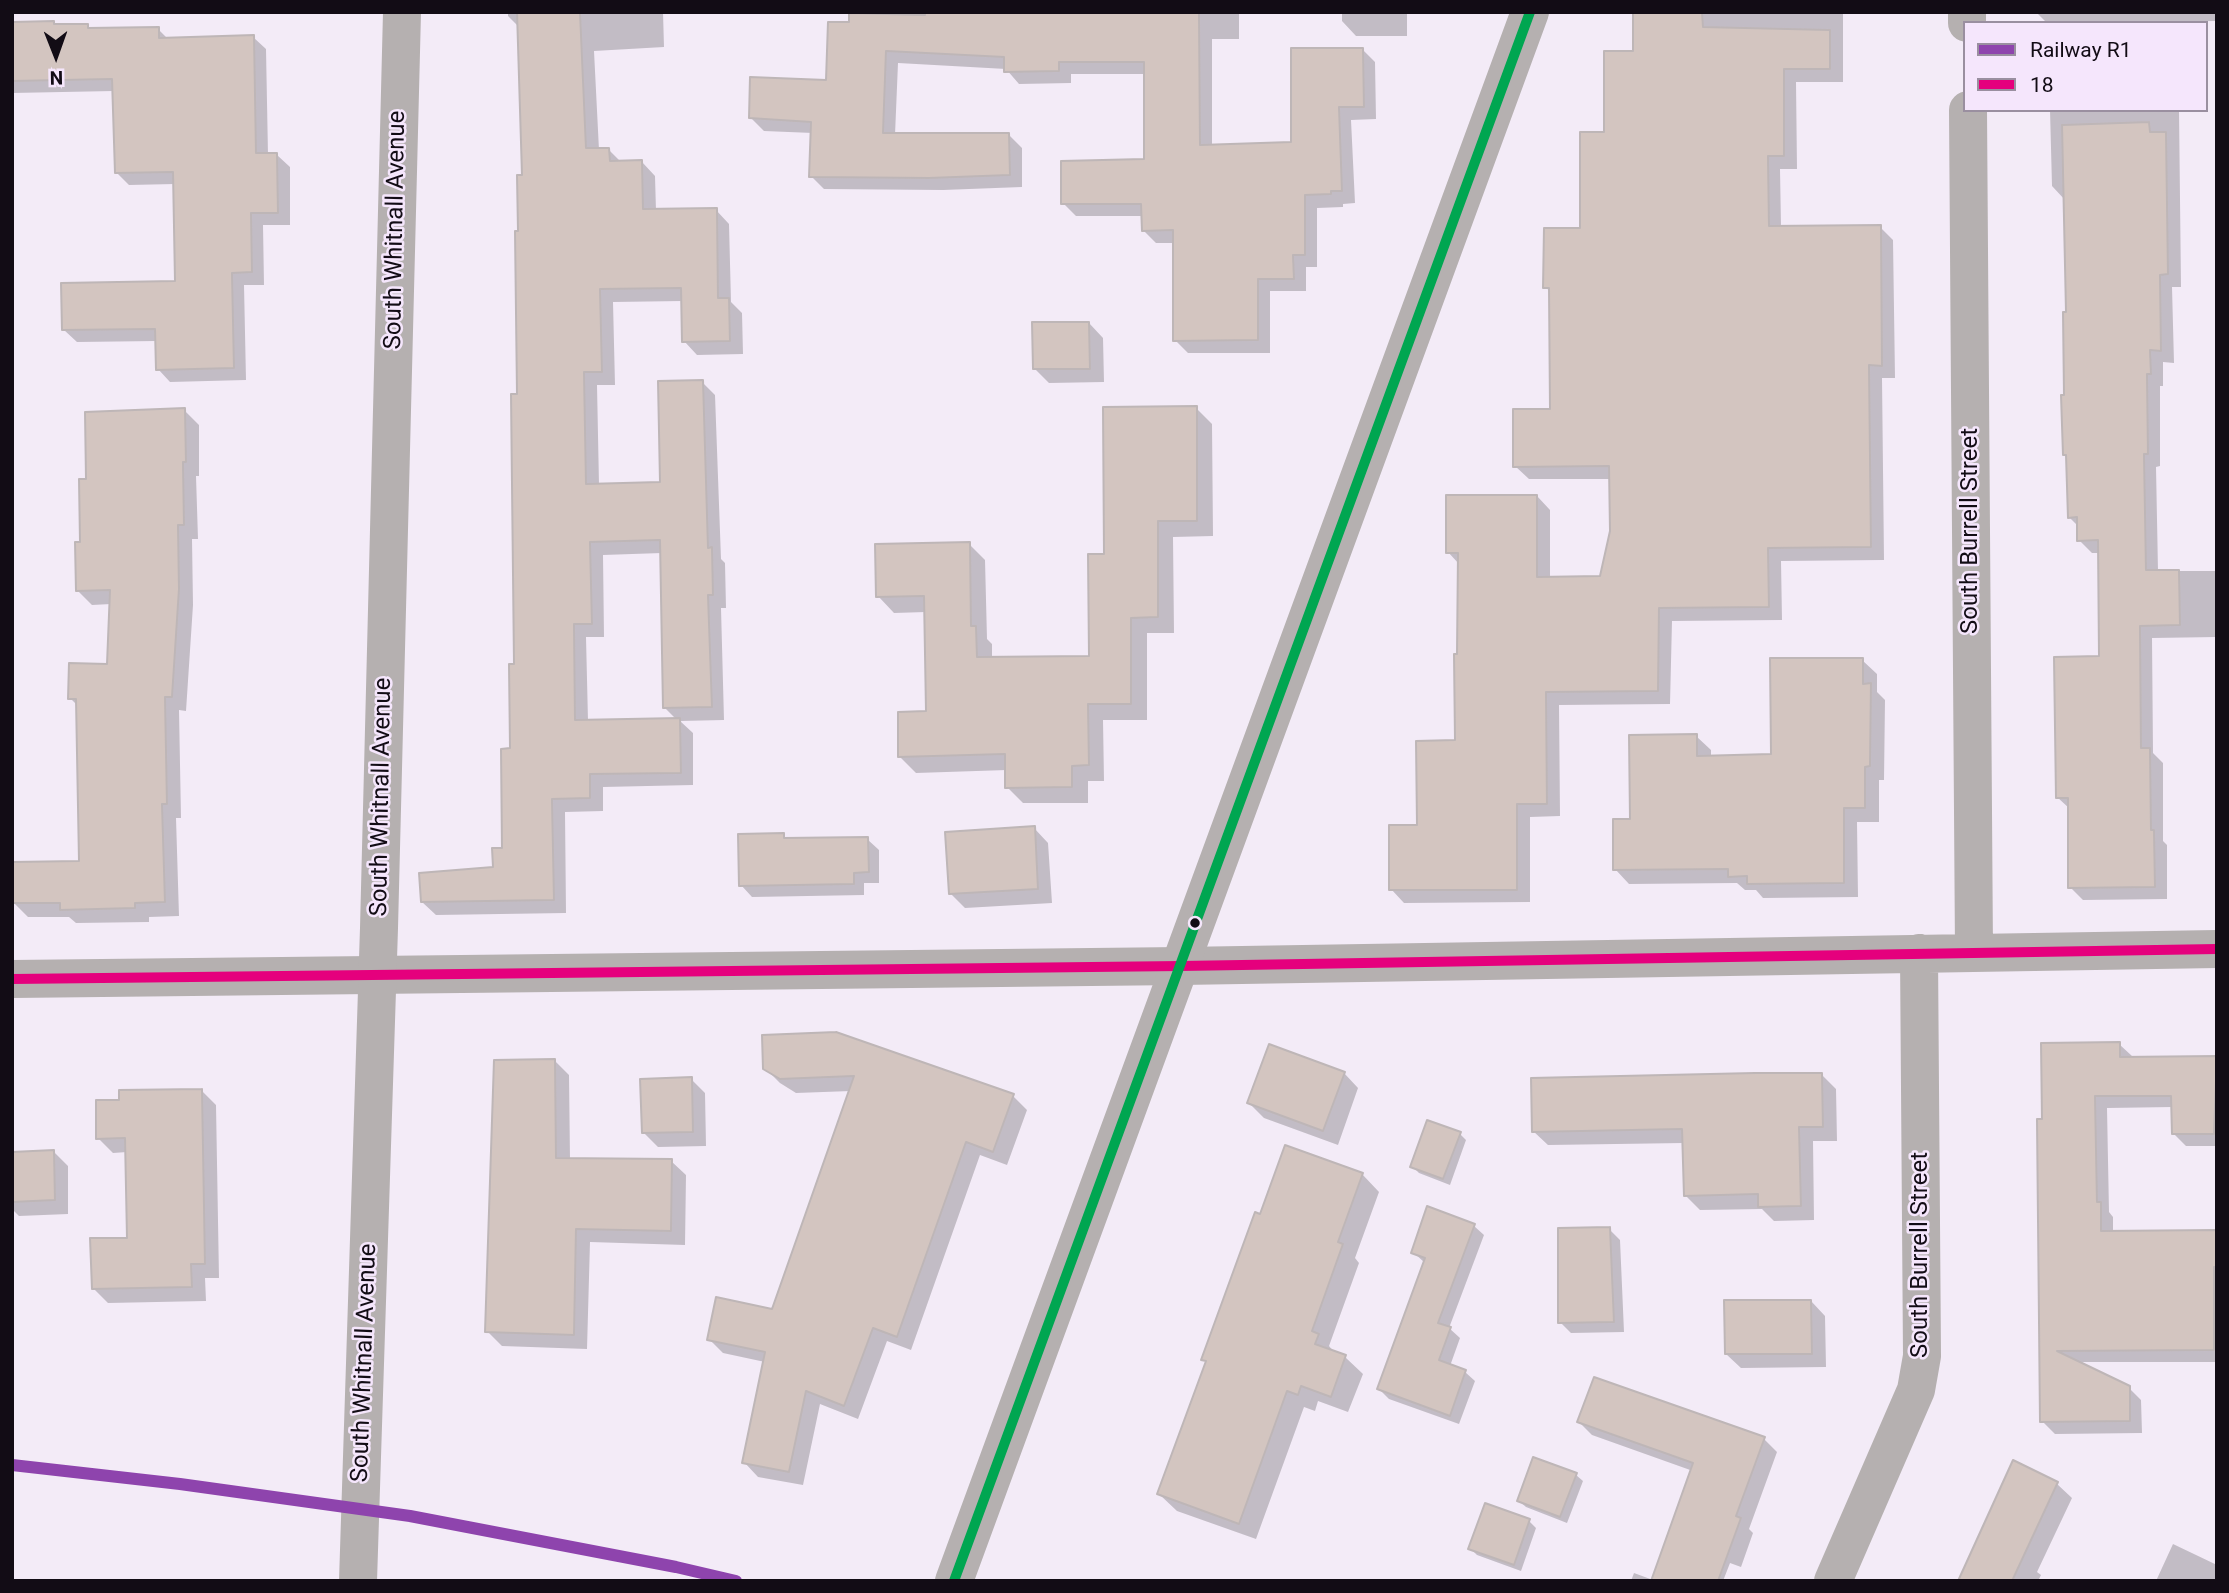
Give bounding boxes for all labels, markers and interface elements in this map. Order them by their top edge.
north arrow [21,21,91,91]
legend [1963,21,2208,112]
text: Railway R1 [2030,38,2132,62]
text: N [49,66,63,89]
text: 18 [2030,73,2054,97]
street label: South Whitnall Avenue [380,110,412,350]
street label: South Burrell Street [1957,428,1985,634]
street label: South Whitnall Avenue [366,677,398,917]
unlabelled marker [1188,916,1202,930]
street label: South Burrell Street [1907,1152,1935,1358]
street label: South Whitnall Avenue [346,1243,384,1483]

